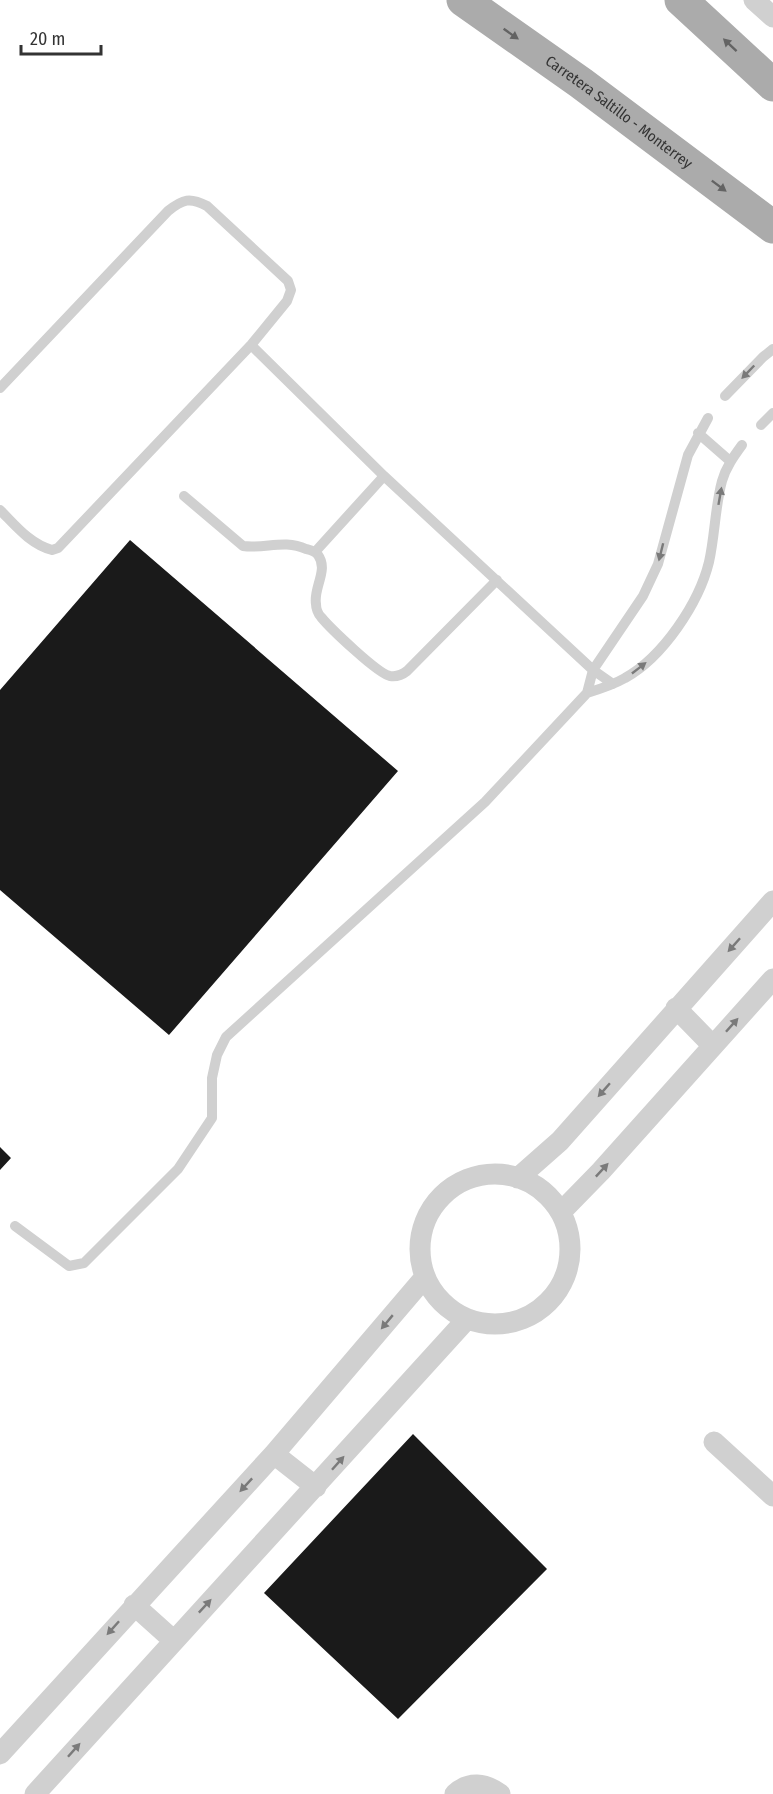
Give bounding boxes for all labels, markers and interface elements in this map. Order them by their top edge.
scale bar [21,18,100,56]
text: 20 m [30,28,65,50]
one-way arrow [503,28,519,39]
one-way arrow [723,39,737,53]
street label: Carretera Saltillo - Monterrey [542,52,696,173]
one-way arrow [712,179,727,191]
one-way arrow [742,365,756,379]
one-way arrow [715,487,724,506]
one-way arrow [656,543,665,561]
one-way arrow [632,662,647,674]
one-way arrow [727,937,741,952]
one-way arrow [725,1018,738,1033]
one-way arrow [597,1083,611,1098]
one-way arrow [594,1164,608,1178]
one-way arrow [381,1314,394,1329]
one-way arrow [331,1456,344,1471]
one-way arrow [239,1477,253,1491]
one-way arrow [198,1599,211,1614]
one-way arrow [107,1621,121,1635]
one-way arrow [67,1743,81,1758]

